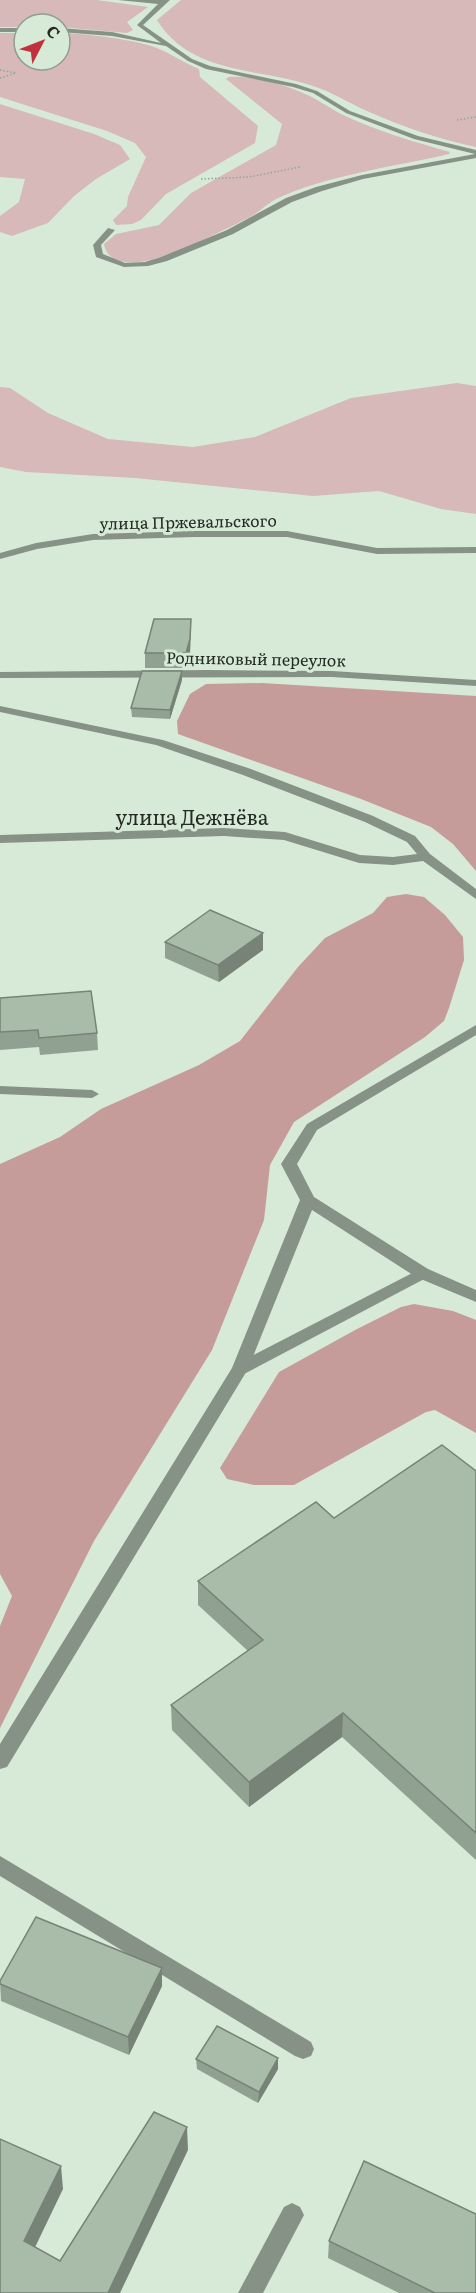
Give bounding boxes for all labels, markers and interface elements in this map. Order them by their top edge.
north arrow [12,12,72,72]
text: С [41,19,67,44]
street label: улица Пржевальского [99,507,277,535]
street label: Родниковый переулок [166,644,347,672]
street label: улица Дежнёва [116,801,269,831]

